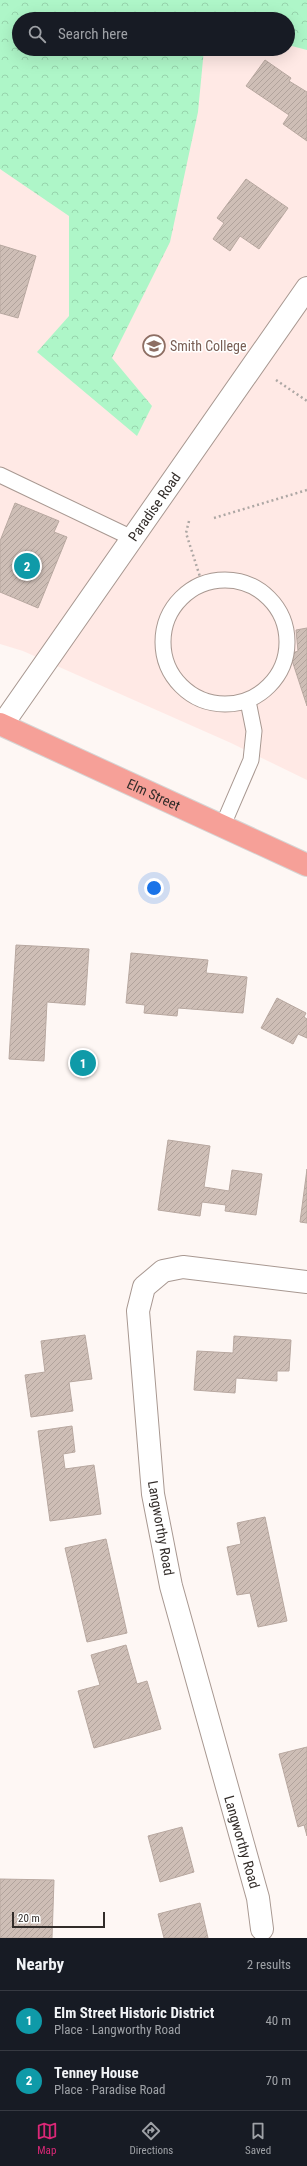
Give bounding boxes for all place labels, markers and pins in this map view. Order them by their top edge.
school or university icon: Smith College [141,333,167,359]
place label: Smith College [170,338,247,354]
pin: 2 [14,551,40,581]
pin: 1 [70,1048,96,1078]

